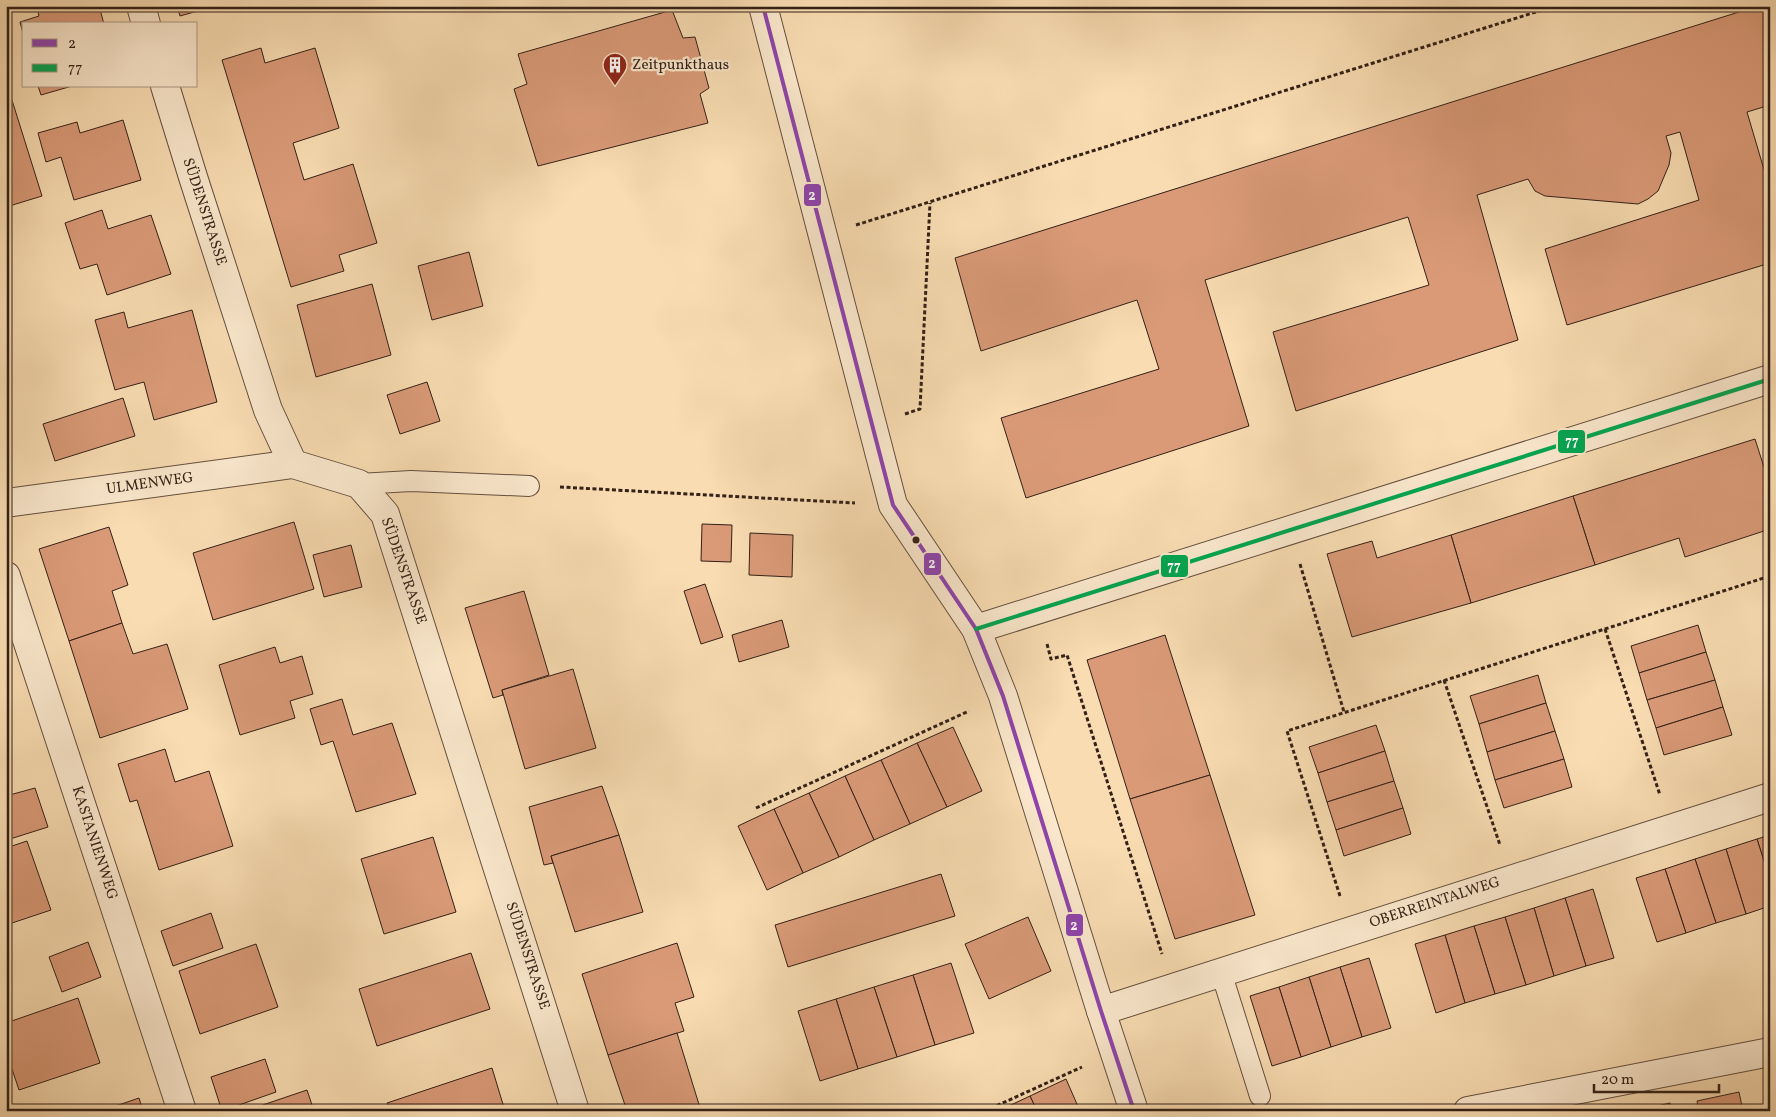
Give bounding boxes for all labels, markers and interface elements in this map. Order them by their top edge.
legend [22,22,198,88]
text: 2 [68,34,76,55]
building icon: Zeitpunkthaus [602,52,628,86]
place label: Zeitpunkthaus [632,55,729,76]
text: 77 [68,58,83,79]
street label: SÜDENSTRASSE [177,156,231,268]
line badge: 2 [803,183,822,207]
text: 2 [808,187,816,206]
line badge: 77 [1557,429,1586,454]
text: 77 [1565,433,1579,452]
street label: ULMENWEG [105,468,195,500]
street label: SÜDENSTRASSE [375,515,431,627]
unlabelled marker [911,535,921,545]
line badge: 2 [923,552,942,576]
line badge: 77 [1160,554,1189,578]
text: 2 [928,555,936,574]
text: 77 [1167,558,1181,577]
street label: KASTANIENWEG [66,783,122,903]
street label: OBERREINTALWEG [1367,872,1503,934]
street label: SÜDENSTRASSE [500,900,554,1012]
line badge: 2 [1065,913,1084,937]
text: 2 [1070,917,1078,936]
scale bar [1594,1062,1718,1094]
text: 20 m [1601,1070,1634,1091]

